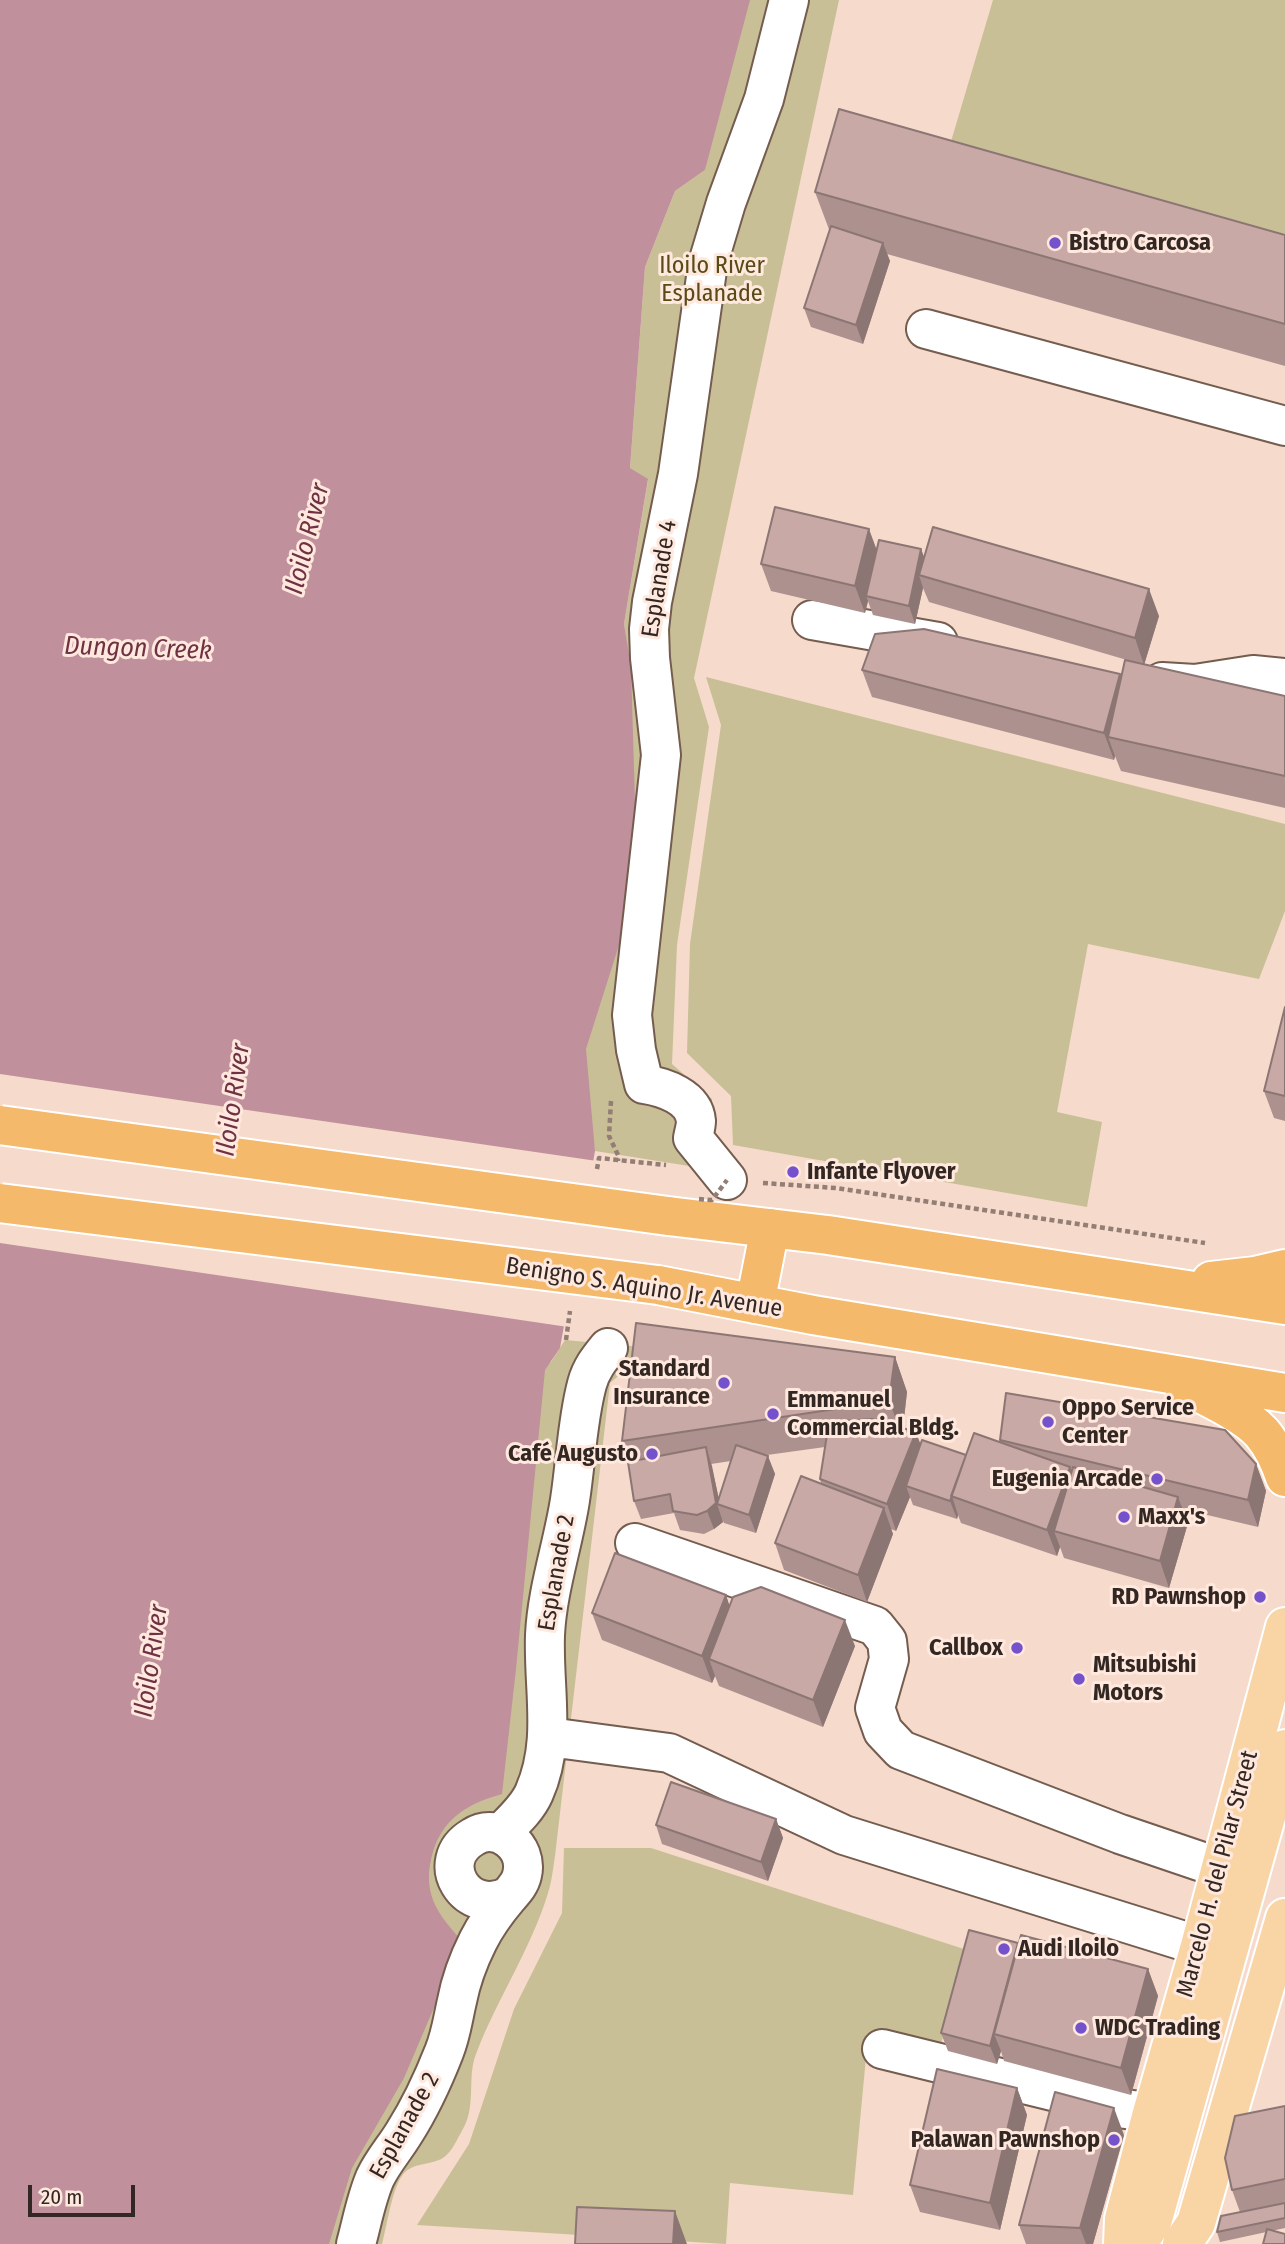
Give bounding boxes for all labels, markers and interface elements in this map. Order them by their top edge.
place label: Bistro Carcosa [1069,229,1211,257]
marker: Bistro Carcosa [1047,235,1063,251]
park label: Iloilo River Esplanade [659,252,765,308]
water label: Iloilo River [279,480,337,598]
street label: Esplanade 4 [637,518,683,640]
water label: Dungon Creek [64,631,212,667]
water label: Iloilo River [211,1042,257,1158]
place label: Infante Flyover [807,1158,956,1186]
marker: Infante Flyover [785,1164,801,1180]
street label: Benigno S. Aquino Jr. Avenue [504,1252,784,1324]
place label: Standard Insurance [613,1355,710,1411]
marker: Standard Insurance [716,1375,732,1391]
place label: Emmanuel Commercial Bldg. [787,1386,959,1442]
place label: Oppo Service Center [1062,1394,1194,1450]
marker: Emmanuel Commercial Bldg. [765,1406,781,1422]
marker: Oppo Service Center [1040,1414,1056,1430]
place label: Café Augusto [508,1440,638,1468]
marker: Café Augusto [644,1446,660,1462]
place label: Eugenia Arcade [992,1465,1143,1493]
marker: Eugenia Arcade [1149,1471,1165,1487]
place label: Maxx's [1138,1503,1205,1531]
marker: Maxx's [1116,1509,1132,1525]
street label: Esplanade 2 [533,1513,581,1633]
place label: RD Pawnshop [1112,1583,1246,1611]
marker: RD Pawnshop [1252,1589,1268,1605]
water label: Iloilo River [129,1603,175,1719]
place label: Callbox [929,1634,1003,1662]
marker: Callbox [1009,1640,1025,1656]
place label: Mitsubishi Motors [1093,1651,1196,1707]
marker: Mitsubishi Motors [1071,1671,1087,1687]
street label: Marcelo H. del Pilar Street [1171,1747,1265,2001]
place label: Audi Iloilo [1018,1935,1119,1963]
marker: Audi Iloilo [996,1941,1012,1957]
place label: WDC Trading [1095,2014,1220,2042]
marker: WDC Trading [1073,2020,1089,2036]
street label: Esplanade 2 [364,2068,446,2184]
place label: Palawan Pawnshop [911,2126,1100,2154]
marker: Palawan Pawnshop [1106,2132,1122,2148]
scale bar [32,2170,138,2214]
text: 20 m [41,2184,82,2210]

